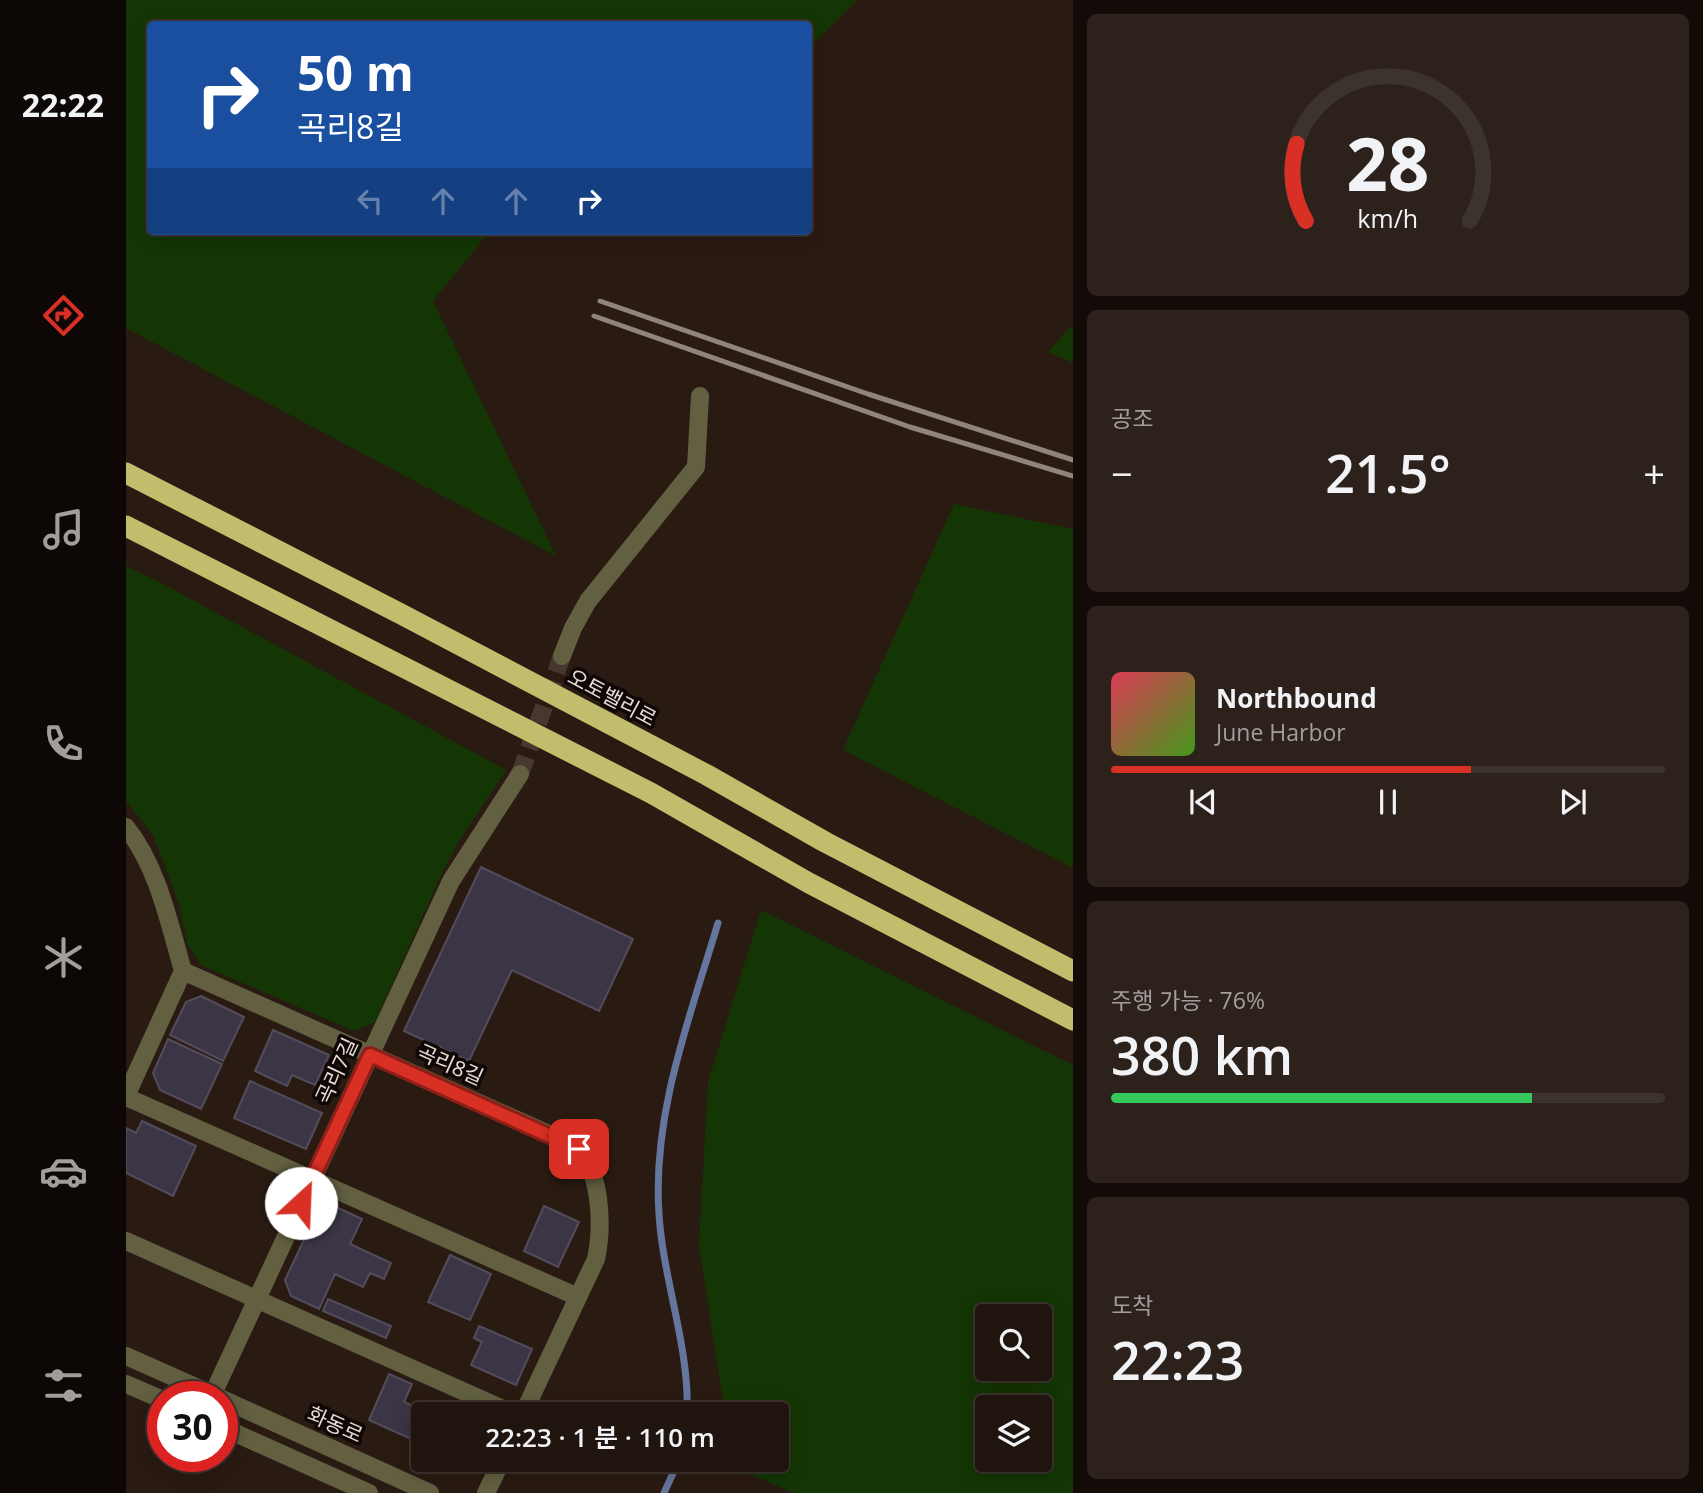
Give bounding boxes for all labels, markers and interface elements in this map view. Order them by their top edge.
text: 50 m [297,39,414,105]
icon: right [182,49,273,140]
text: 22:22 [22,83,104,126]
text: 곡리8길 [297,105,404,148]
text: 28 [1346,113,1430,212]
icon: left [351,182,389,220]
icon: ahead [424,182,462,220]
icon: ahead [497,182,535,220]
icon: right [570,182,608,220]
text: km/h [1358,201,1418,235]
icon: directions [39,291,88,340]
text: 공조 [1111,402,1153,434]
text: 21.5° [1325,437,1451,508]
text: − [1111,447,1133,499]
text: + [1643,447,1665,499]
icon: music [39,505,88,554]
street label: 오토밸리로 [563,662,662,732]
text: Northbound [1216,680,1377,716]
text: June Harbor [1216,716,1346,748]
icon: phone [39,719,88,768]
icon: previous [1184,783,1222,821]
icon: pause [1369,783,1407,821]
icon: next [1554,783,1592,821]
icon: climate [39,933,88,982]
text: 주행 가능 · 76% [1111,984,1265,1016]
text: 380 km [1111,1019,1293,1090]
street label: 곡리7길 [309,1033,364,1108]
street label: 곡리8길 [413,1037,488,1091]
pin [549,1119,609,1179]
icon: arrive [560,1130,598,1168]
icon: car [39,1147,88,1196]
position arrow [264,1166,338,1240]
text: 도착 [1111,1289,1153,1321]
map controls [975,1304,1052,1472]
button: search [975,1304,1052,1381]
text: 22:23 [1111,1324,1244,1395]
icon: filters [39,1361,88,1410]
speed limit sign: 30 [147,1381,238,1472]
button: layers [975,1395,1052,1472]
street label: 화동로 [303,1400,368,1449]
text: 22:23 · 1 분 · 110 m [485,1419,715,1455]

